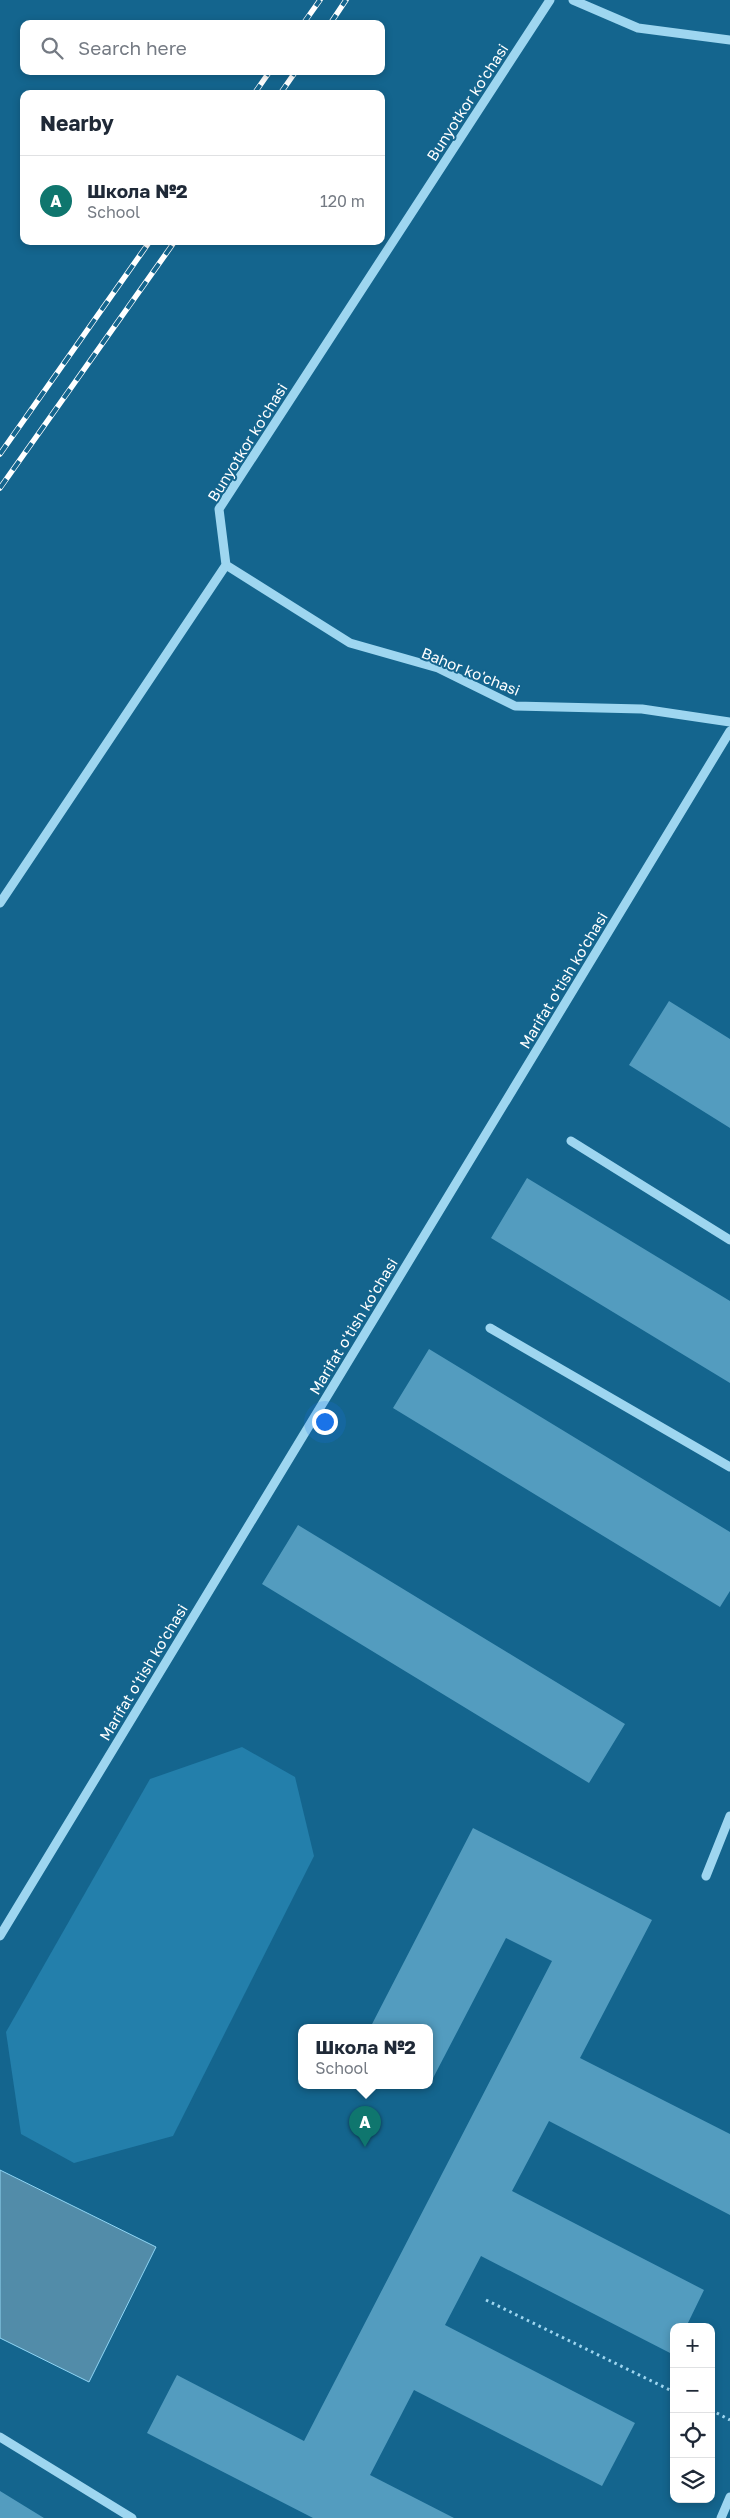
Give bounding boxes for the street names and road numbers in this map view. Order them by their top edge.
street label: Bunyotkor ko'chasi [422,40,512,164]
street label: Bunyotkor ko'chasi [203,380,291,504]
street label: Bahor ko'chasi [419,643,523,699]
street label: Marifat o'tish ko'chasi [515,908,611,1052]
street label: Marifat o'tish ko'chasi [305,1254,401,1398]
street label: Marifat o'tish ko'chasi [95,1600,191,1744]

